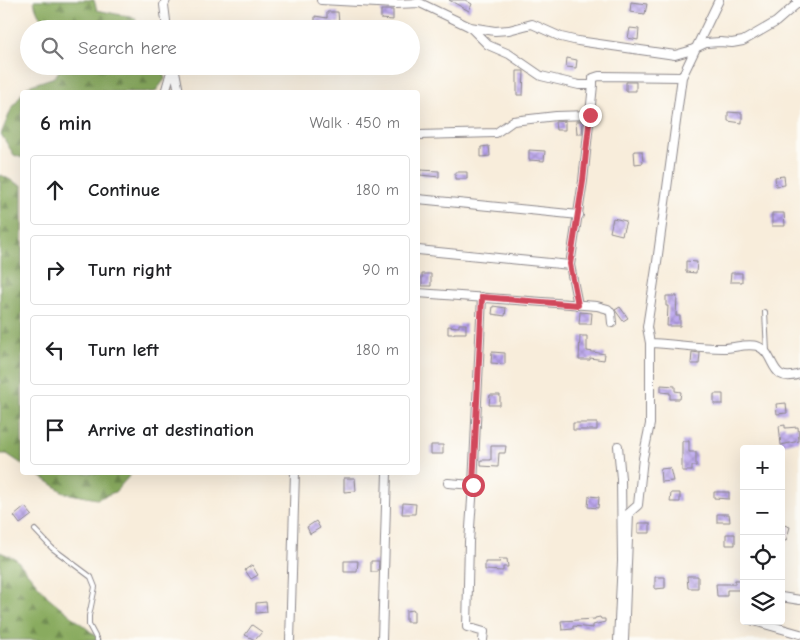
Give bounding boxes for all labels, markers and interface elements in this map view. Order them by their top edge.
search box [20,20,420,75]
icon: search [38,34,66,62]
text: Search here [78,37,177,59]
route end [579,104,602,127]
text: 6 min [40,111,92,135]
text: Walk · 450 m [309,114,400,132]
icon: ahead [41,176,69,204]
text: Continue [88,179,160,201]
text: 180 m [356,181,399,199]
icon: right [41,256,69,284]
text: Turn right [88,259,172,281]
text: 90 m [362,261,399,279]
icon: left [41,336,69,364]
text: Turn left [88,339,159,361]
text: 180 m [356,341,399,359]
icon: arrive [41,416,69,444]
text: Arrive at destination [88,419,254,441]
map controls [740,445,785,625]
button: + [740,445,785,490]
route start [462,474,485,497]
button: − [740,490,785,535]
button: locate [740,535,785,580]
button: layers [740,580,785,625]

